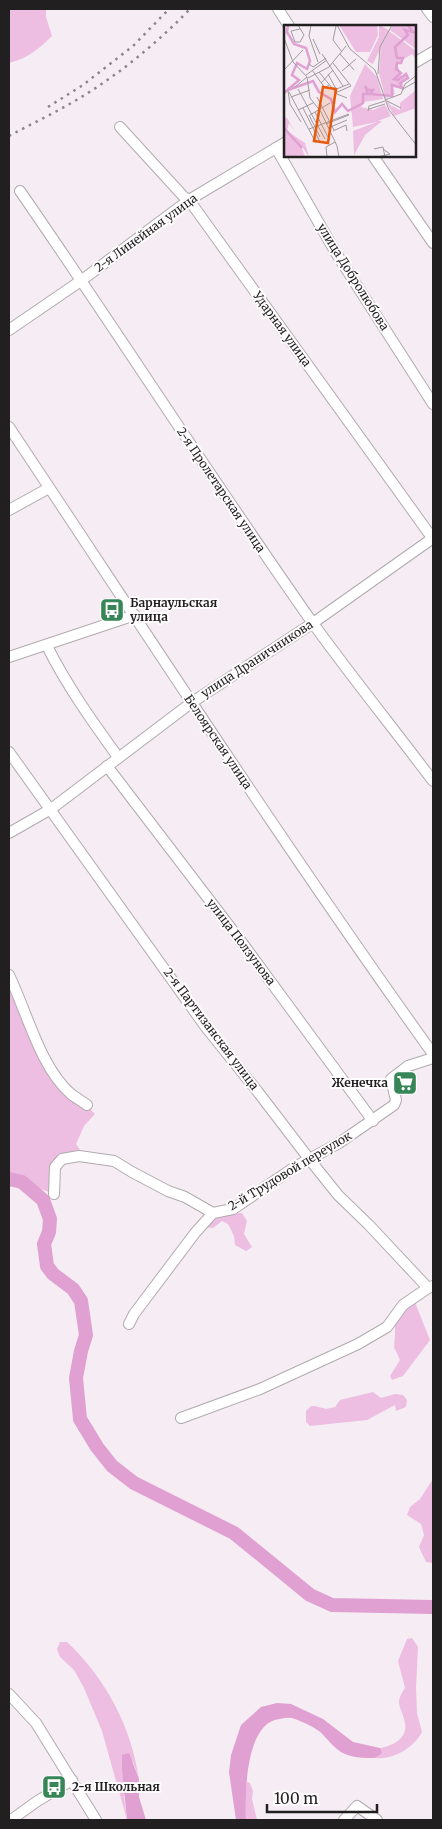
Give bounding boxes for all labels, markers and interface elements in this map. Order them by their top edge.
inset map [284,25,417,158]
street label: 2-я Линейная улица [91,190,200,275]
street label: улица Добролюбова [314,220,393,333]
street label: Ударная улица [249,287,315,370]
street label: 2-я Пролетарская улица [174,424,269,556]
place label: Барнаульская улица [130,595,217,624]
bus stop icon: Барнаульская улица [99,597,125,623]
street label: улица Драничникова [198,616,316,700]
street label: Белоярская улица [181,692,256,792]
street label: улица Ползунова [204,895,279,988]
street label: 2-я Партизанская улица [161,965,262,1093]
supermarket icon: Женечка [392,1070,418,1096]
place label: Женечка [332,1075,388,1090]
street label: 2-й Трудовой переулок [225,1128,355,1213]
bus stop icon: 2-я Школьная [41,1774,67,1800]
place label: 2-я Школьная [72,1779,160,1794]
scale bar [267,1782,377,1814]
text: 100 m [274,1789,318,1808]

